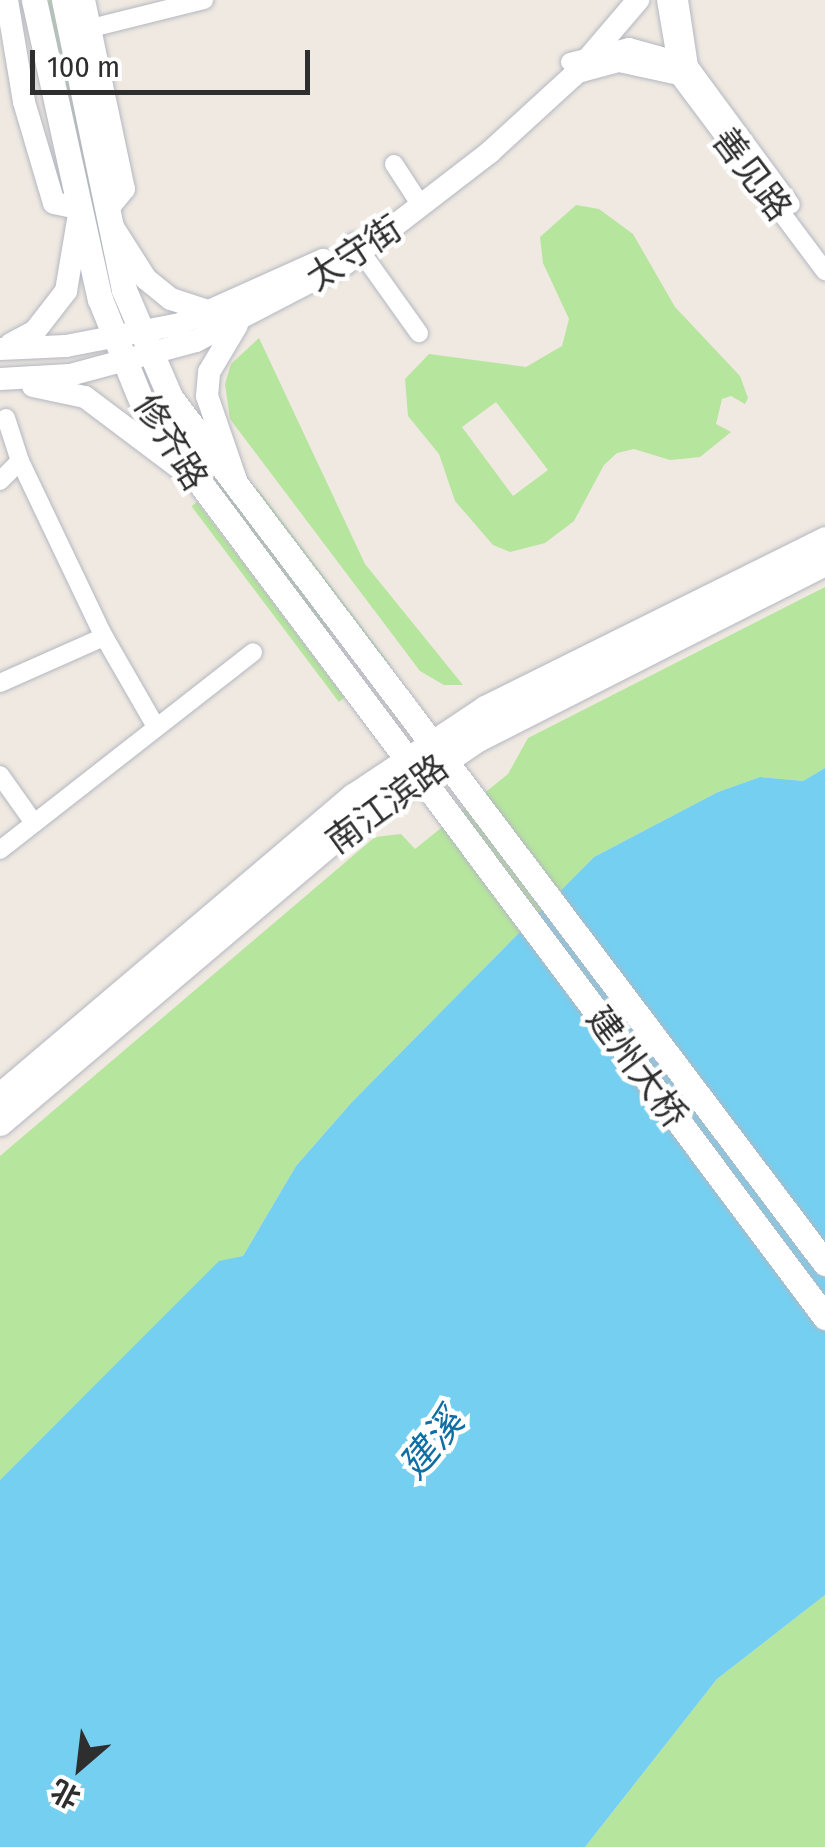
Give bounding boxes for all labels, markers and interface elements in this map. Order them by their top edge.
scale bar [35,30,315,92]
text: 100 m [47,49,120,85]
street label: 善见路 [704,119,800,229]
street label: 太守街 [299,207,409,299]
street label: 修齐路 [125,386,217,498]
street label: 南江滨路 [318,746,456,862]
street label: 建州大桥 [578,998,696,1136]
water label: 建溪 [390,1400,474,1488]
north arrow [30,1717,130,1817]
text: 北 [46,1773,86,1815]

